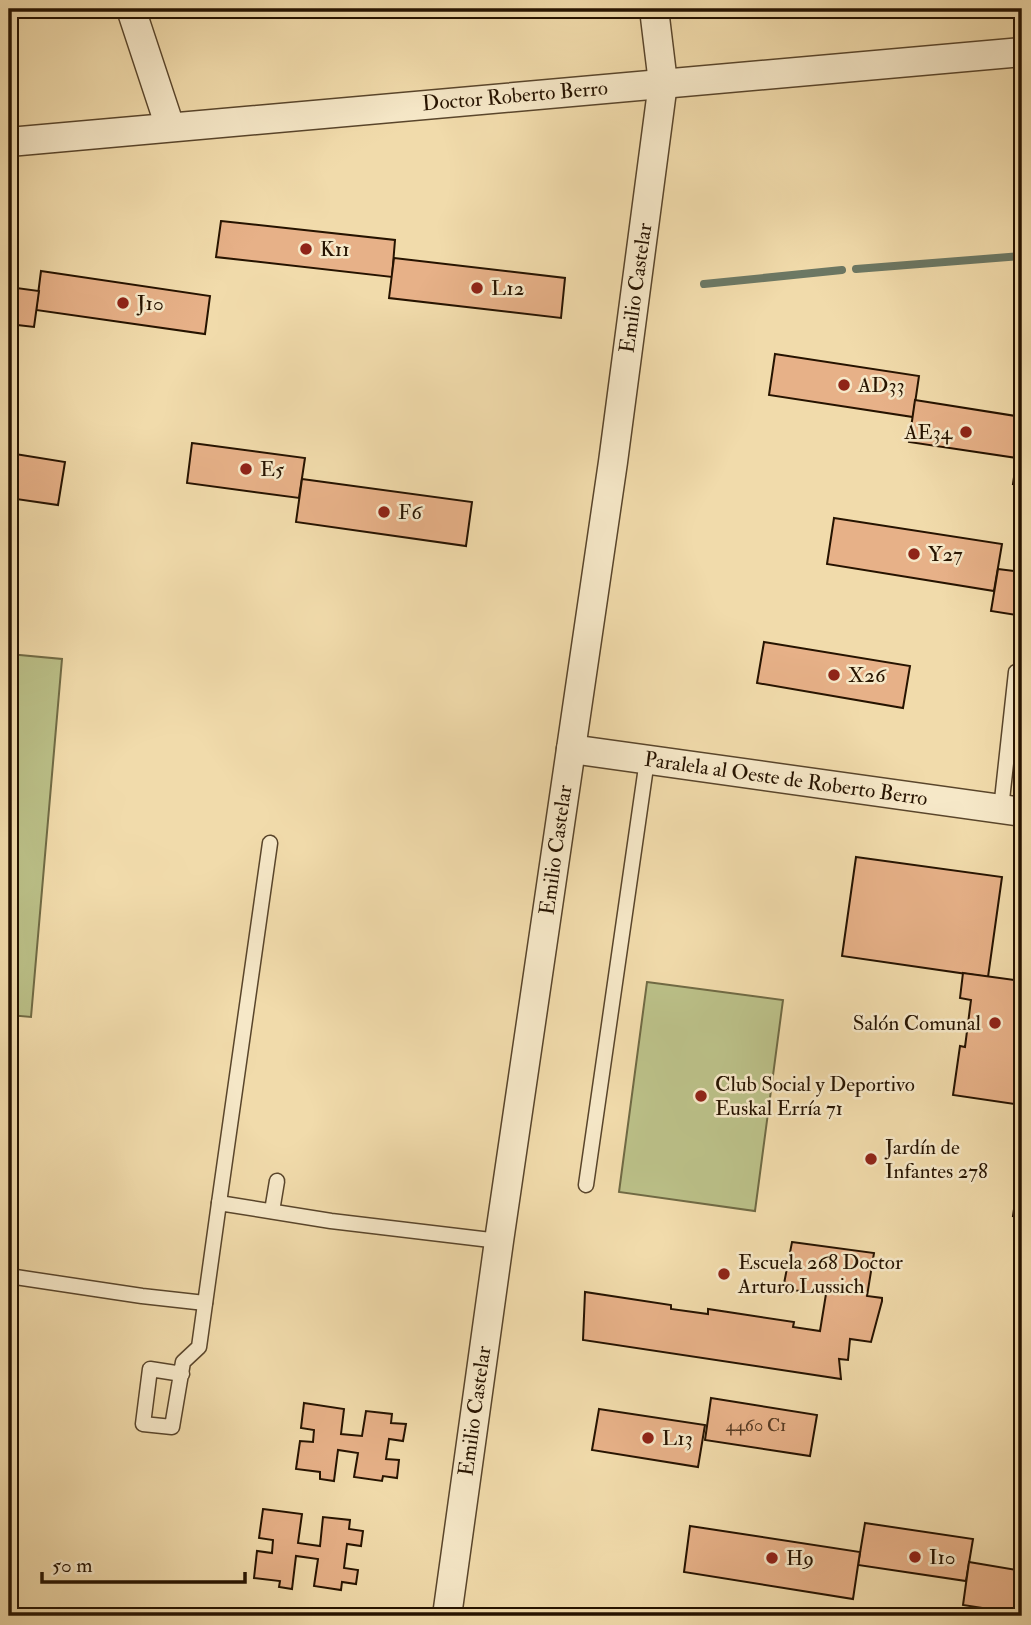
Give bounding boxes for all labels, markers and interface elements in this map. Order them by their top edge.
street label: Doctor Roberto Berro [421,74,609,118]
street label: Emilio Castelar [614,221,659,355]
place label: K11 [320,236,350,263]
marker: K11 [298,241,314,257]
place label: L12 [491,275,524,302]
marker: L12 [469,280,485,296]
place label: J10 [136,290,164,317]
marker: J10 [115,295,131,311]
place label: AD33 [857,372,905,399]
marker: AD33 [836,377,852,393]
place label: AE34 [903,419,954,446]
marker: AE34 [958,424,974,440]
place label: E5 [260,456,285,483]
marker: E5 [238,461,254,477]
place label: F6 [398,499,423,526]
marker: F6 [376,504,392,520]
place label: Y27 [928,541,963,568]
marker: Y27 [906,546,922,562]
place label: X26 [848,662,887,689]
marker: X26 [826,667,842,683]
street label: Paralela al Oeste de Roberto Berro [643,746,929,812]
street label: Emilio Castelar [534,783,579,917]
place label: Salón Comunal [853,1010,982,1037]
marker: Salón Comunal [987,1015,1003,1031]
place label: Club Social y Deportivo Euskal Erría 71 [715,1071,915,1122]
marker: Club Social y Deportivo Euskal Erría 71 [693,1088,709,1104]
place label: Jardín de Infantes 278 [884,1134,988,1185]
marker: Jardín de Infantes 278 [863,1151,879,1167]
place label: Escuela 268 Doctor Arturo Lussich [737,1249,903,1300]
marker: Escuela 268 Doctor Arturo Lussich [716,1266,732,1282]
street label: Emilio Castelar [453,1344,498,1478]
house number: 4460 C1 [725,1414,787,1437]
place label: L13 [662,1425,693,1452]
marker: L13 [640,1430,656,1446]
scale bar [42,1541,245,1585]
place label: I10 [929,1544,956,1571]
place label: H9 [786,1545,814,1572]
marker: I10 [907,1549,923,1565]
marker: H9 [764,1550,780,1566]
text: 50 m [52,1552,93,1579]

